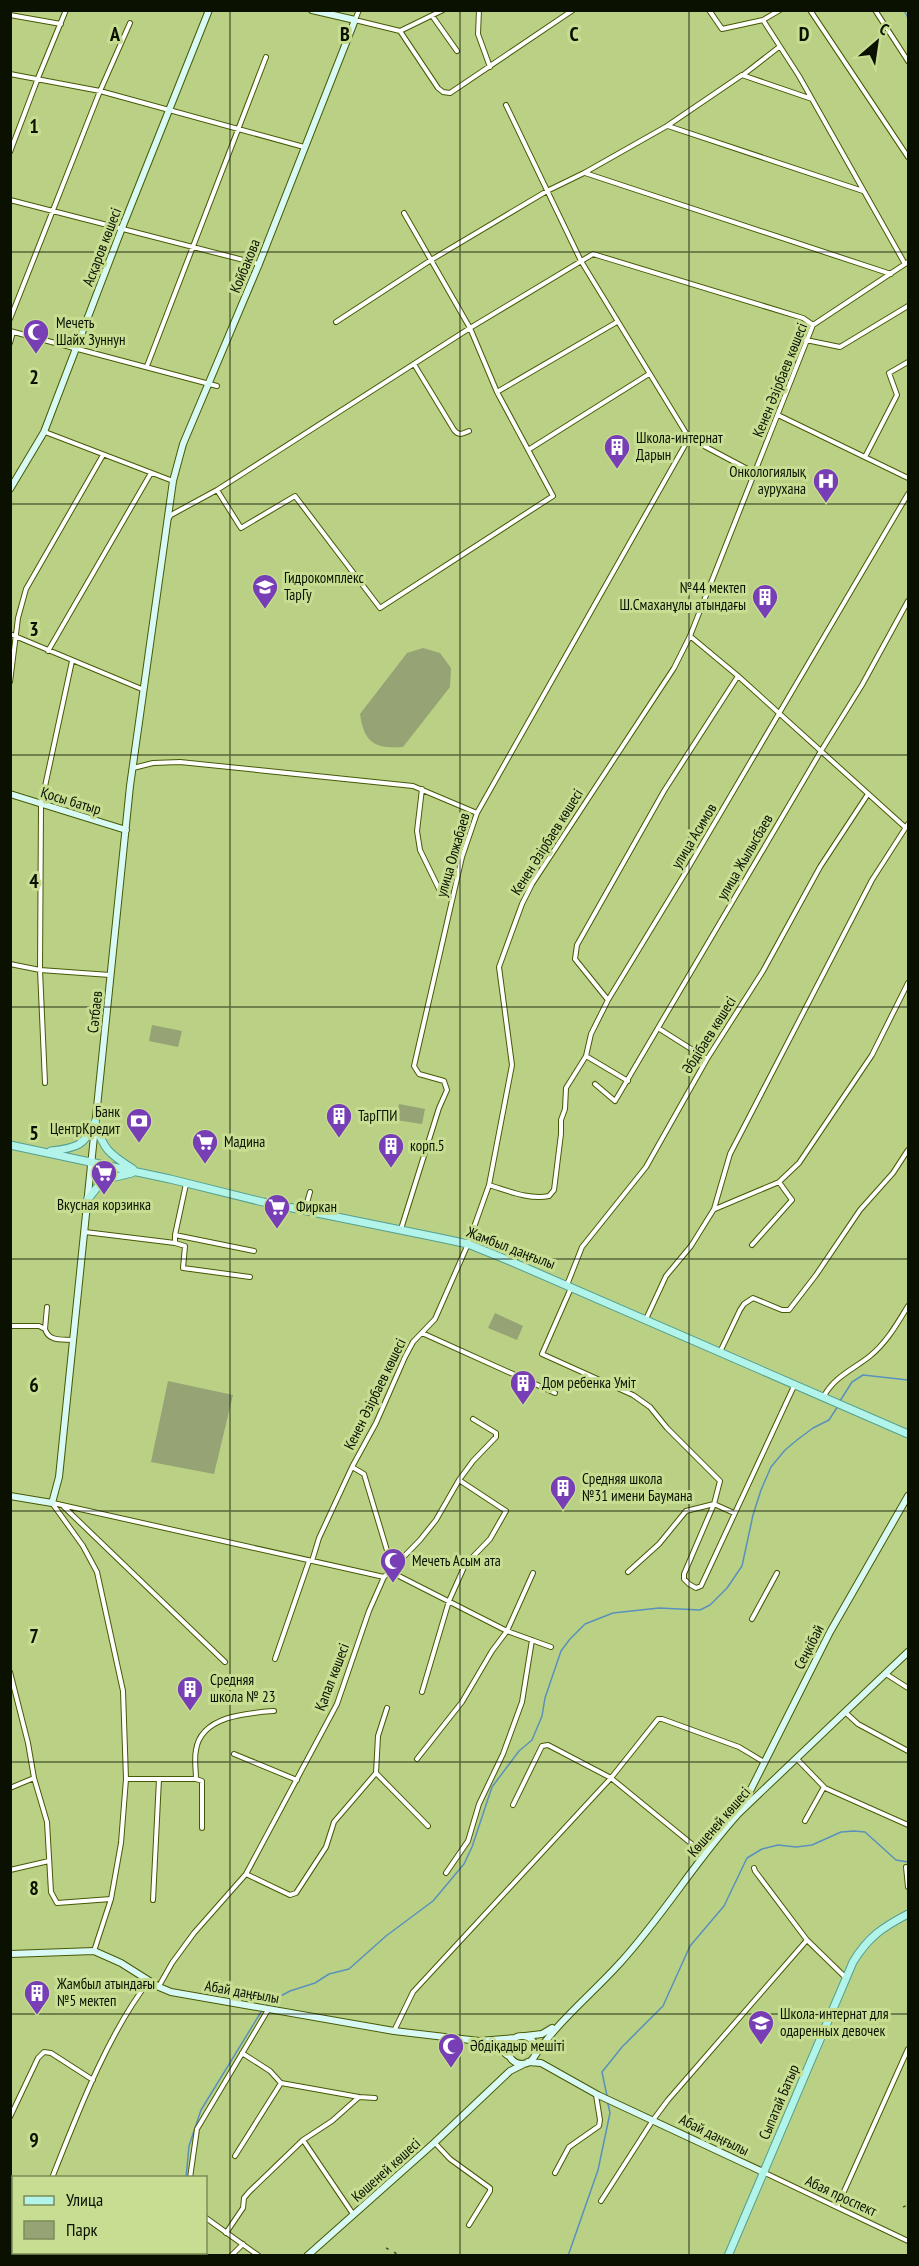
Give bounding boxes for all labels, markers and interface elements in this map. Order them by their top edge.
north arrow [847,12,907,72]
text: С [876,18,893,40]
text: A [109,21,121,47]
text: B [340,21,350,47]
text: C [569,21,579,47]
text: D [799,21,810,47]
text: 1 [29,113,39,139]
street label: Асқаров көшесі [78,205,125,289]
street label: Койбакова [225,236,264,296]
place label: Мечеть Шайх Зуннун [56,313,125,349]
mosque icon: Мечеть Шайх Зуннун [21,317,51,355]
street label: Кенен Әзірбаев көшесі [748,320,811,440]
text: 2 [29,364,39,390]
place label: Школа-интернат Дарын [636,428,723,464]
building icon: Школа-интернат Дарын [602,432,632,470]
place label: Онкологиялық аурухана [729,462,807,498]
hospital icon: Онкологиялық аурухана [811,466,841,504]
place label: Гидрокомплекс ТарГу [284,568,365,604]
school or university icon: Гидрокомплекс ТарГу [250,572,280,610]
place label: №44 мектеп Ш.Смаханұлы атындағы [620,578,746,614]
building icon: №44 мектеп Ш.Смаханұлы атындағы [750,582,780,620]
text: 3 [29,616,39,642]
street label: Қосы батыр [39,782,104,819]
street label: Кенен Әзірбаев көшесі [506,785,587,898]
street label: улица Асимов [667,800,720,872]
street label: улица Жылысбаев [712,810,777,903]
street label: улица Олжабаев [431,811,474,899]
text: 4 [29,868,39,894]
street label: Сәтбаев [83,990,106,1034]
street label: Әбдібаев көшесі [677,993,740,1077]
building icon: ТарГПИ [324,1101,354,1139]
place label: Банк ЦентрКредит [50,1102,120,1138]
bank icon: Банк ЦентрКредит [124,1106,154,1144]
place label: ТарГПИ [358,1106,397,1125]
text: 5 [29,1120,39,1146]
supermarket icon: Мадина [190,1127,220,1165]
building icon: корп.5 [376,1131,406,1169]
place label: Мадина [224,1132,265,1151]
place label: корп.5 [410,1136,445,1155]
supermarket icon: Вкусная корзинка [89,1158,119,1196]
supermarket icon: Фиркан [262,1192,292,1230]
place label: Вкусная корзинка [57,1195,151,1214]
place label: Фиркан [296,1197,337,1216]
street label: Жамбыл даңғылы [463,1222,558,1273]
street label: Кенен Әзірбаев көшесі [339,1335,410,1453]
building icon: Дом ребенка Умiт [508,1368,538,1406]
text: 6 [29,1372,39,1398]
place label: Дом ребенка Умiт [542,1373,636,1392]
place label: Средняя школа №31 имени Баумана [582,1469,693,1505]
building icon: Средняя школа №31 имени Баумана [548,1473,578,1511]
mosque icon: Мечеть Асым ата [378,1546,408,1584]
place label: Мечеть Асым ата [412,1551,501,1570]
street label: Сеңкібай [789,1621,828,1672]
text: 7 [29,1623,39,1649]
street label: Қапал көшесі [310,1640,353,1713]
place label: Средняя школа № 23 [210,1670,275,1706]
building icon: Средняя школа № 23 [175,1674,205,1712]
street label: Көшеней көшесі [683,1783,754,1861]
text: 8 [29,1875,39,1901]
place label: Жамбыл атындағы №5 мектеп [56,1974,155,2010]
street label: Абай даңғылы [203,1976,281,2007]
building icon: Жамбыл атындағы №5 мектеп [22,1978,52,2016]
place label: Школа-интернат для одаренных девочек [780,2004,889,2040]
school or university icon: Школа-интернат для одаренных девочек [746,2008,776,2046]
mosque icon: Әбдіқадыр мешіті [436,2031,466,2069]
place label: Әбдіқадыр мешіті [470,2036,565,2055]
street label: Сыпатай Батыр [754,2061,803,2142]
street label: Абай даңғылы [676,2109,752,2160]
text: 9 [29,2127,39,2153]
street label: Көшеней көшесі [347,2134,424,2206]
street label: Абая проспект [802,2171,880,2220]
legend [12,2176,207,2254]
text: Улица [66,2188,103,2211]
text: Парк [66,2218,97,2241]

